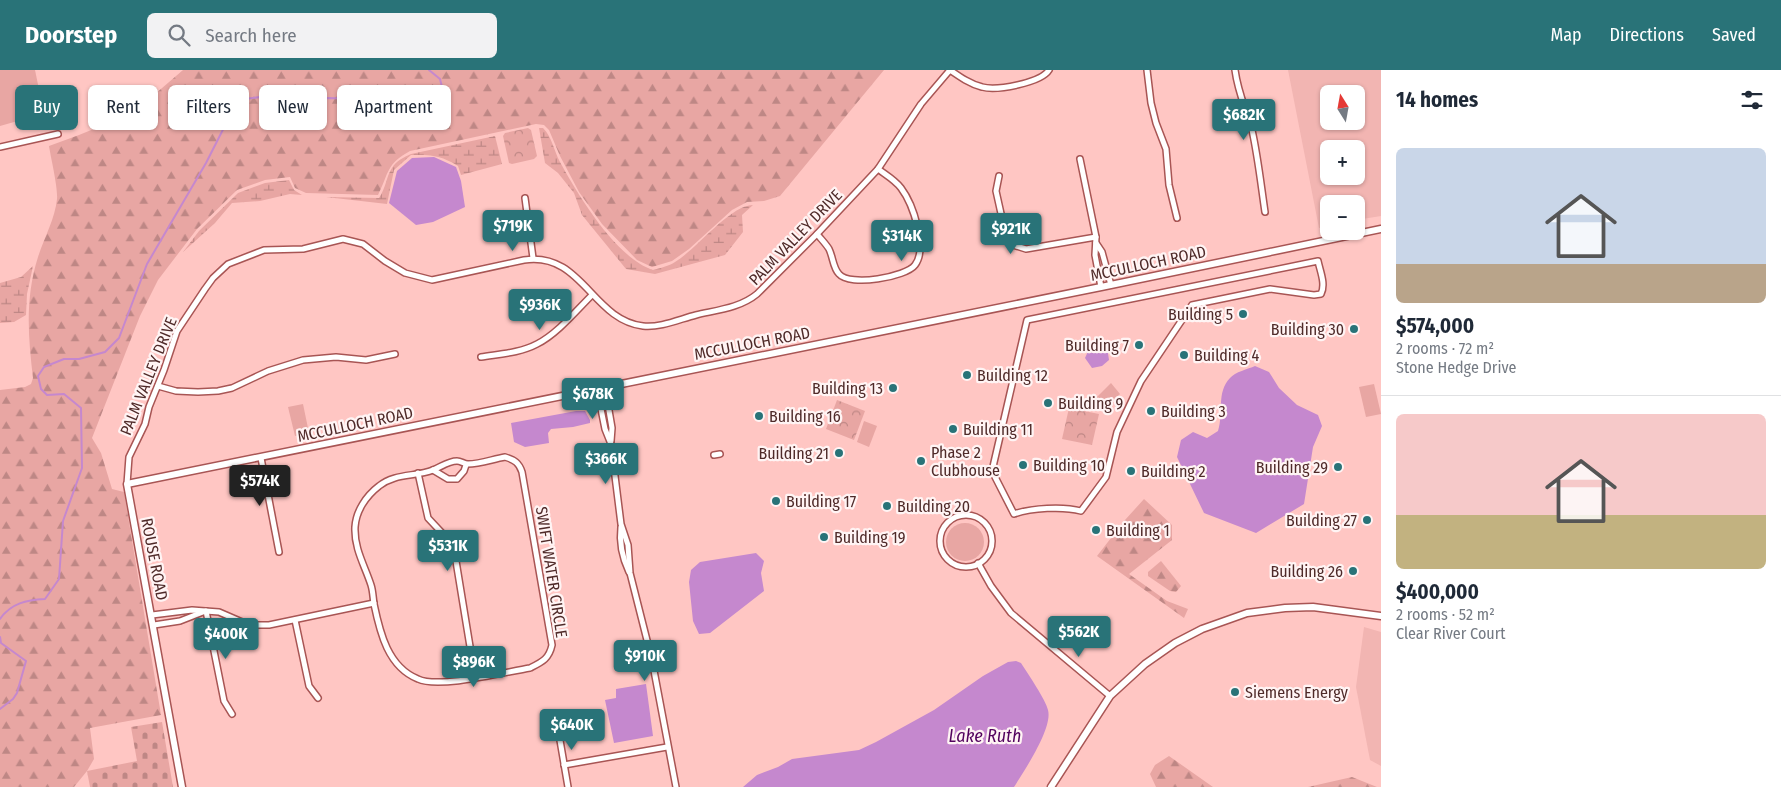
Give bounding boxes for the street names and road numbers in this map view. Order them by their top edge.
street label: PALM VALLEY DRIVE [745,186,846,289]
street label: MCCULLOCH ROAD [1089,242,1208,285]
street label: PALM VALLEY DRIVE [116,314,181,438]
street label: MCCULLOCH ROAD [693,323,812,364]
street label: MCCULLOCH ROAD [296,403,415,446]
street label: SWIFT WATER CIRCLE [532,505,571,639]
street label: ROUSE ROAD [137,516,172,602]

